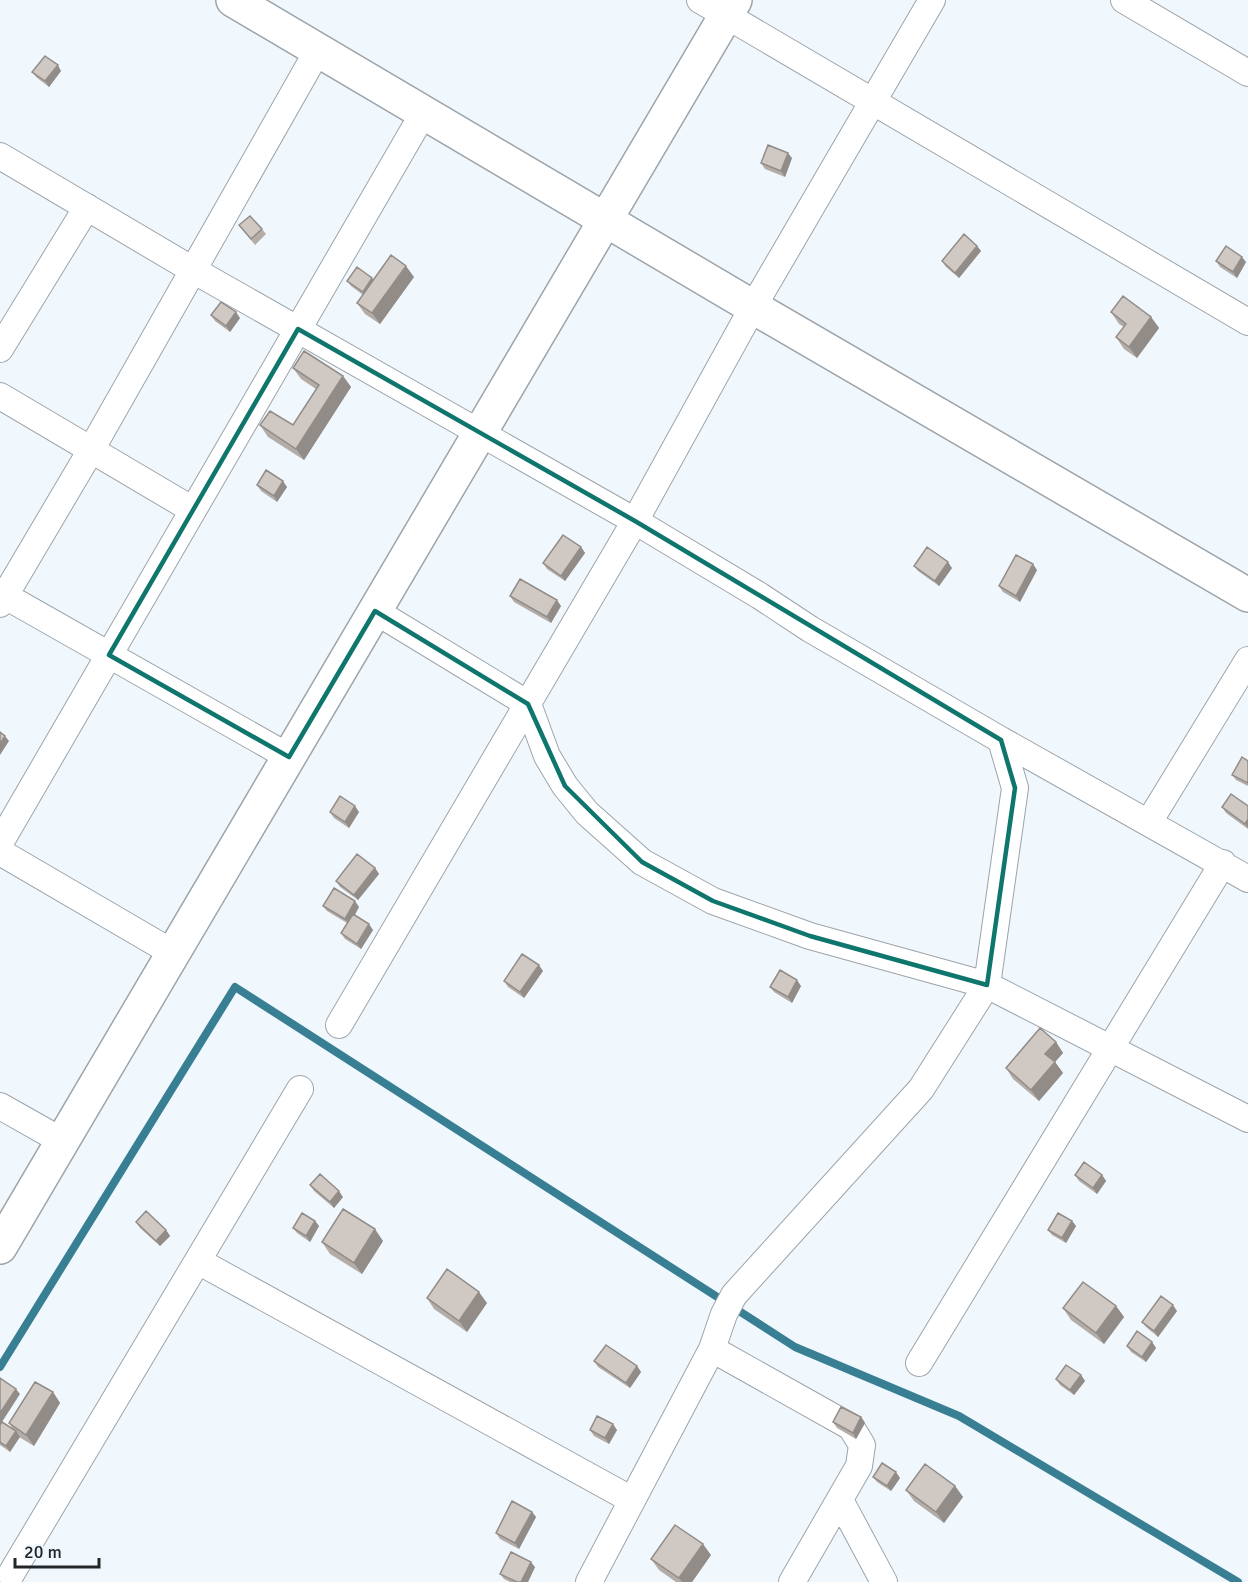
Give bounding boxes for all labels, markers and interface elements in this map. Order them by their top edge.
scale bar [15,1531,99,1569]
text: 20 m [24,1541,62,1563]

